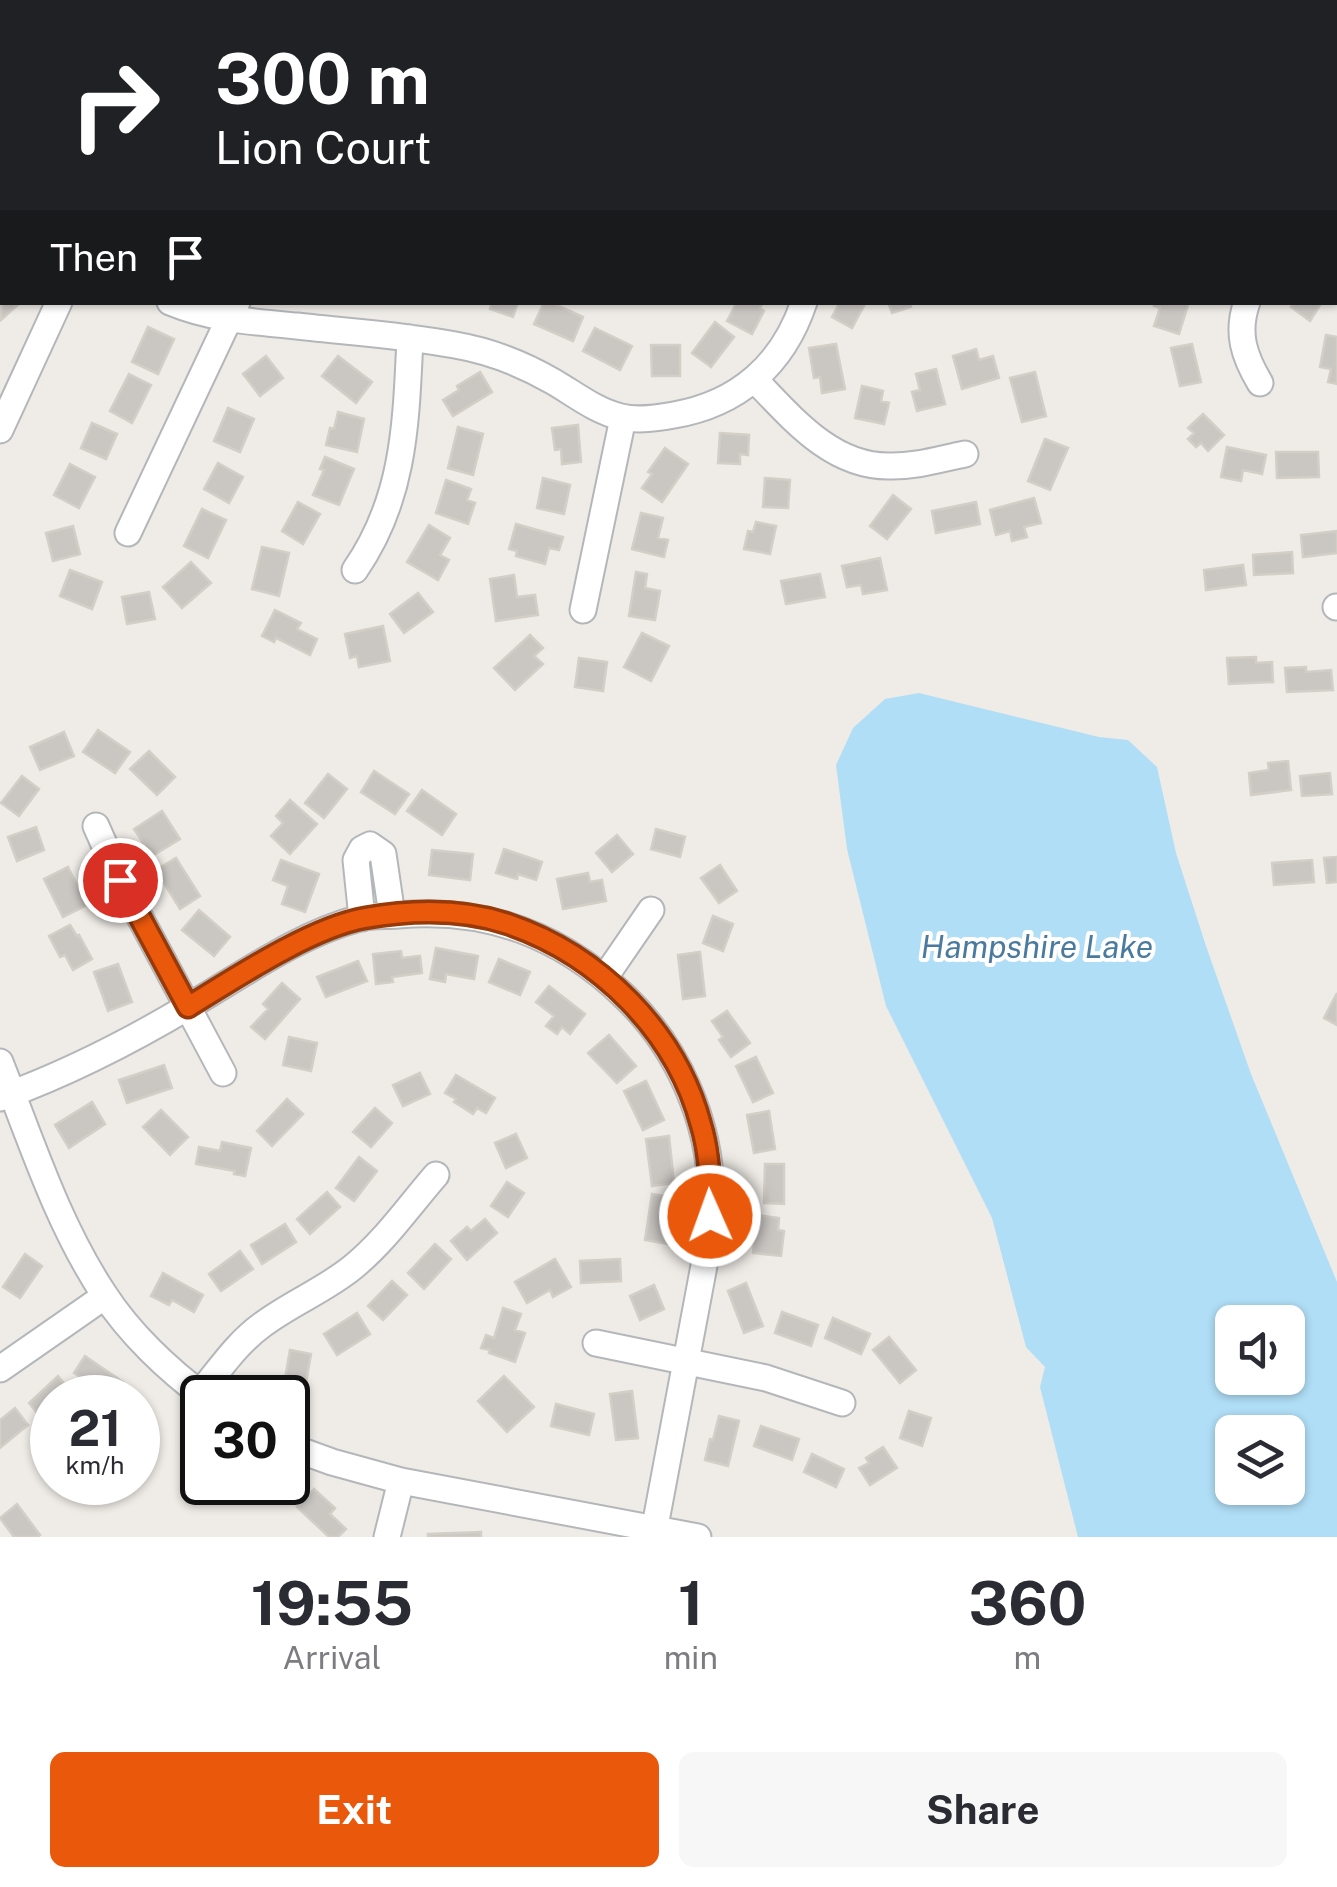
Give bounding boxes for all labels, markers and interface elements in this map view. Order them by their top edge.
text: 300 m [215,37,430,120]
icon: right [50,40,180,170]
text: Lion Court [215,121,432,174]
icon: arrive [158,230,213,285]
text: Then [50,235,138,280]
pin [78,838,163,923]
icon: arrive [93,853,148,908]
water label: Hampshire Lake [921,928,1153,965]
position arrow [658,1164,762,1268]
map controls [1215,1305,1305,1505]
button: sound [1215,1305,1305,1395]
speed limit sign: 30 [180,1375,310,1505]
text: 21 [68,1398,122,1457]
button: layers [1215,1415,1305,1505]
text: km/h [66,1450,124,1480]
text: 19:55 [251,1568,413,1639]
text: 1 [678,1568,704,1639]
text: 360 [969,1568,1086,1639]
text: Arrival [282,1639,381,1676]
text: min [664,1639,718,1676]
text: m [1014,1639,1041,1676]
button: Exit [50,1752,659,1867]
button: Share [679,1752,1287,1867]

